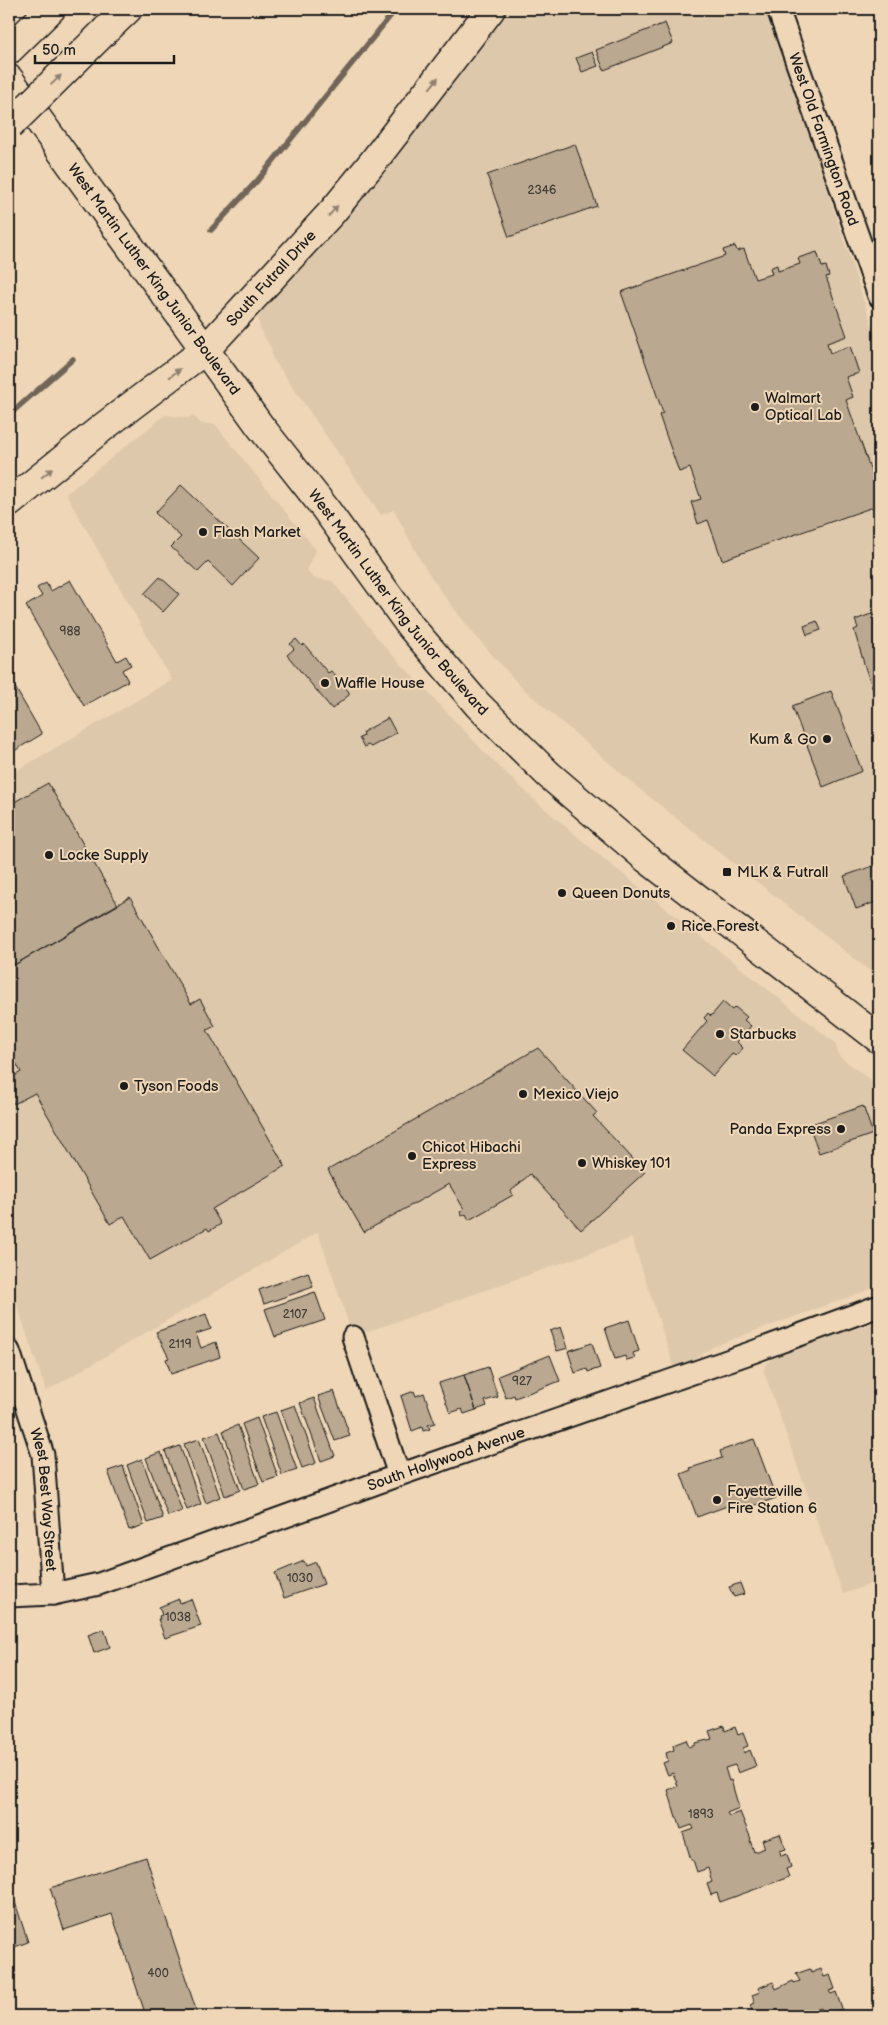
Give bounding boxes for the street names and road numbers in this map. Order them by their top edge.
street label: West Old Farmington Road [784,50,863,228]
street label: West Martin Luther King Junior Boulevard [63,160,244,399]
street label: South Futrall Drive [222,226,321,331]
street label: West Martin Luther King Junior Boulevard [304,486,492,720]
street label: South Hollywood Avenue [365,1423,528,1496]
street label: West Best Way Street [25,1426,60,1573]

